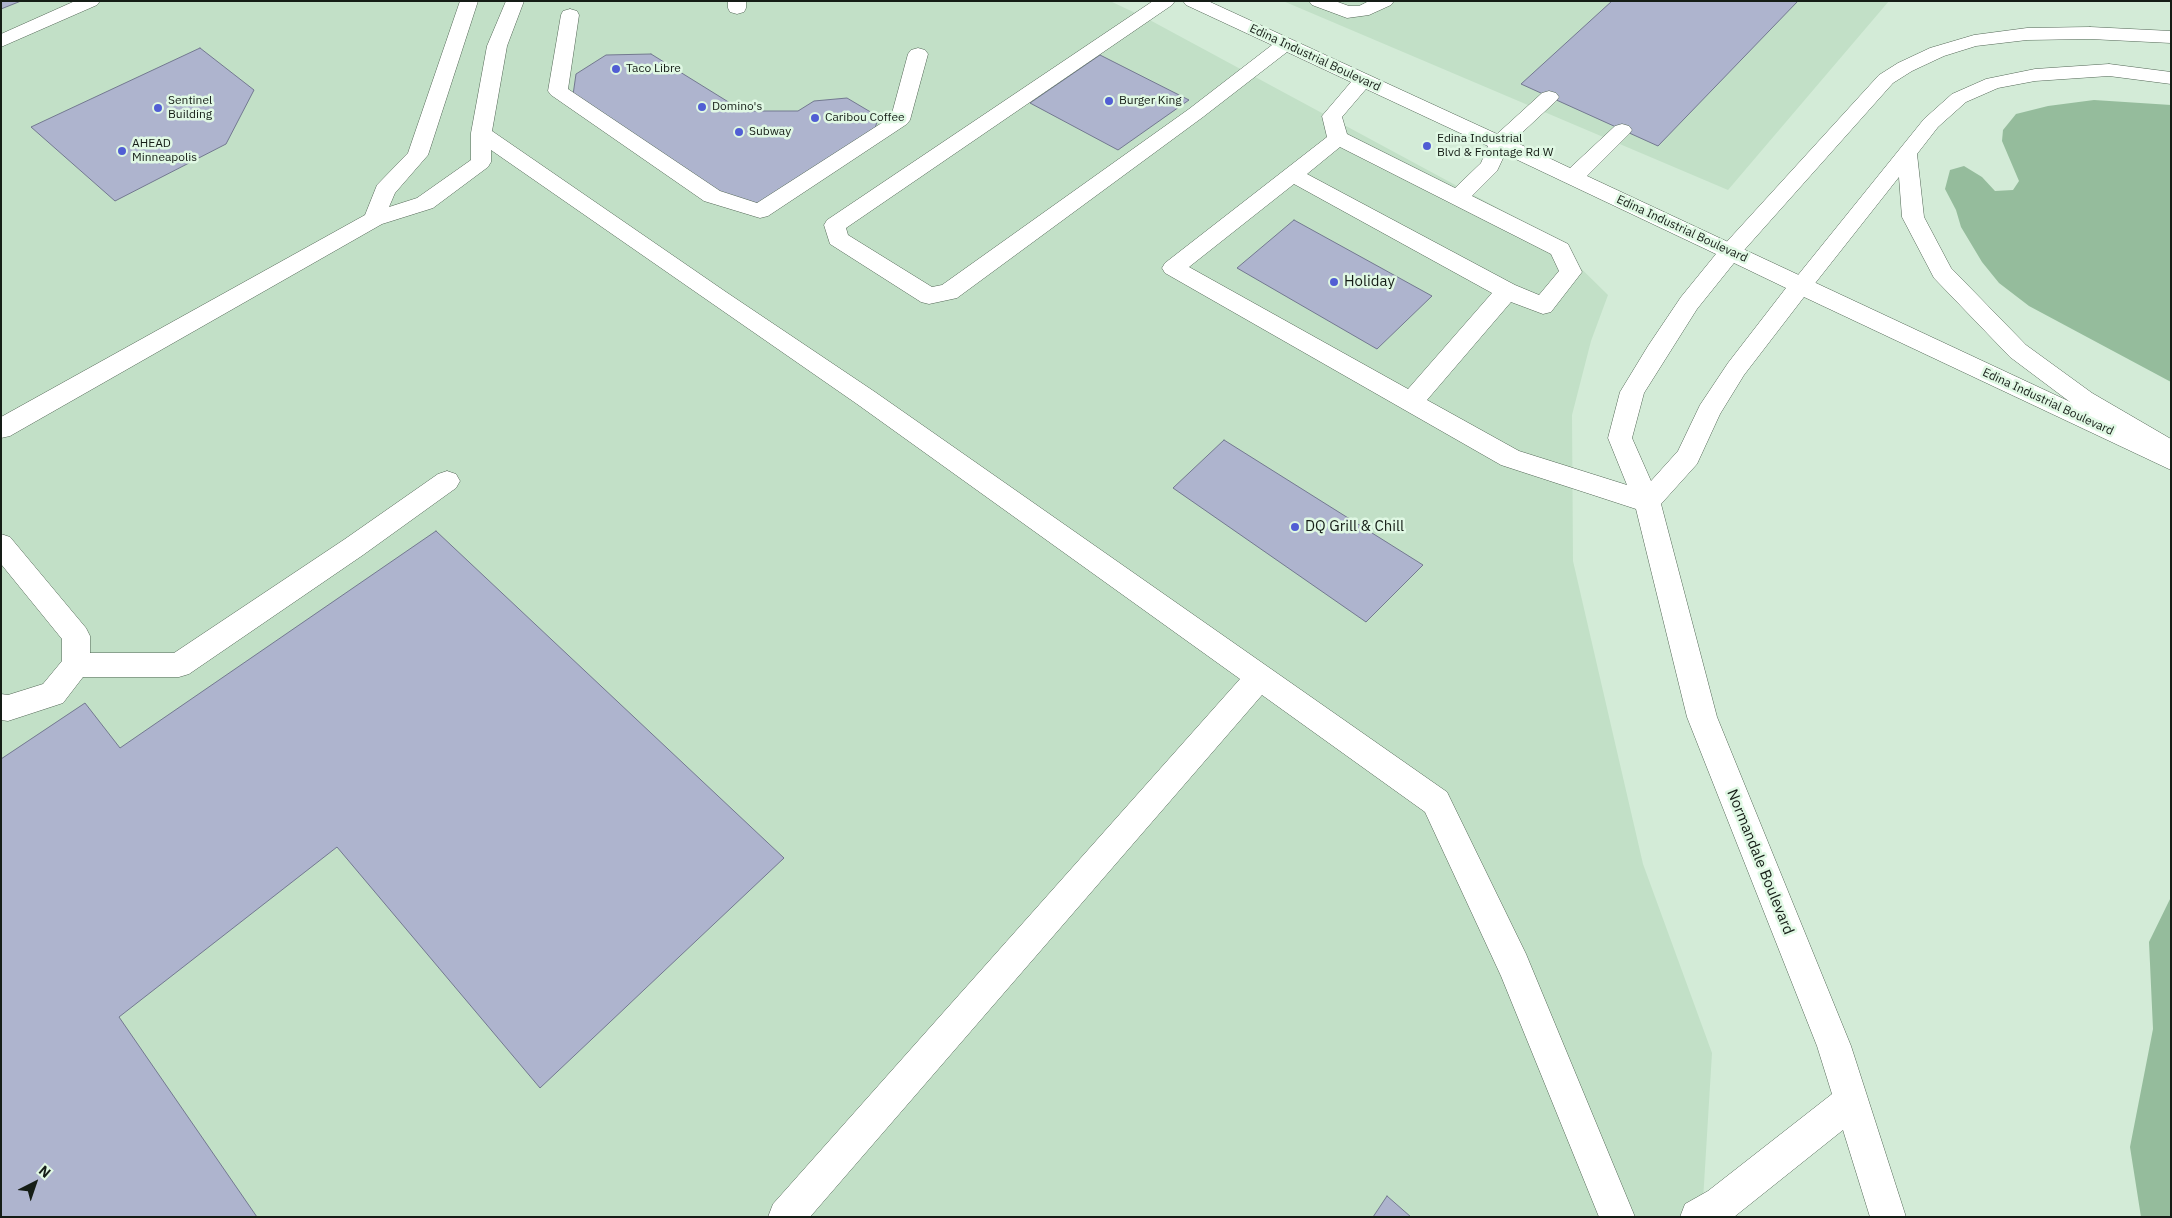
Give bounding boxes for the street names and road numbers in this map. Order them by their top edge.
street label: Edina Industrial Boulevard [1247,21,1383,95]
street label: Edina Industrial Boulevard [1614,192,1750,266]
street label: Edina Industrial Boulevard [1980,365,2116,439]
street label: Normandale Boulevard [1723,787,1797,937]

